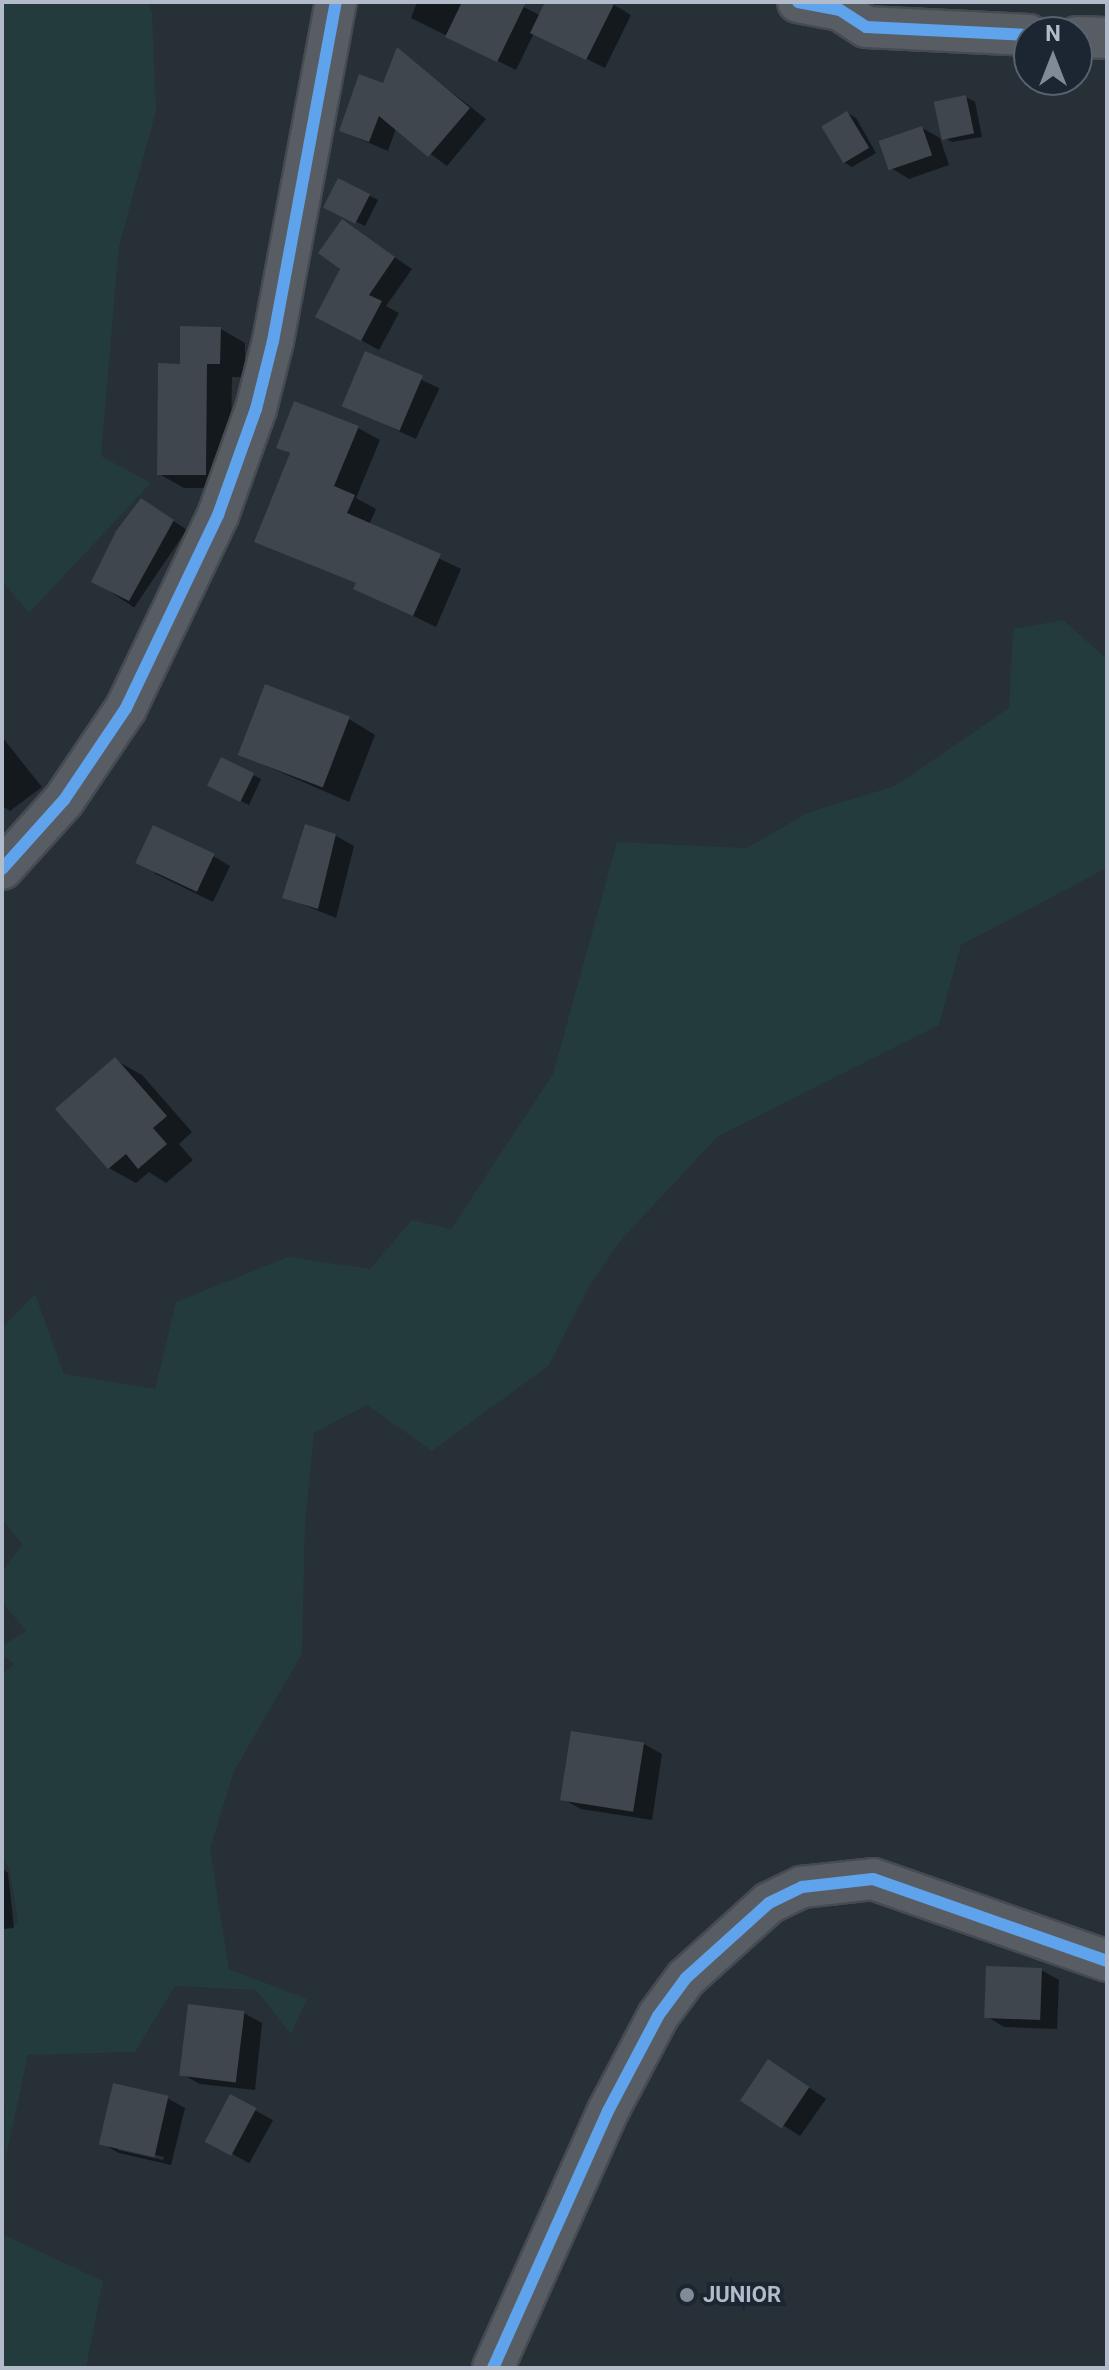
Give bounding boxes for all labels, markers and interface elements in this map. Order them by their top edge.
north arrow [1013,16,1093,96]
text: N [1045,21,1061,46]
place label: JUNIOR [703,2282,781,2308]
marker: JUNIOR [678,2286,696,2304]

